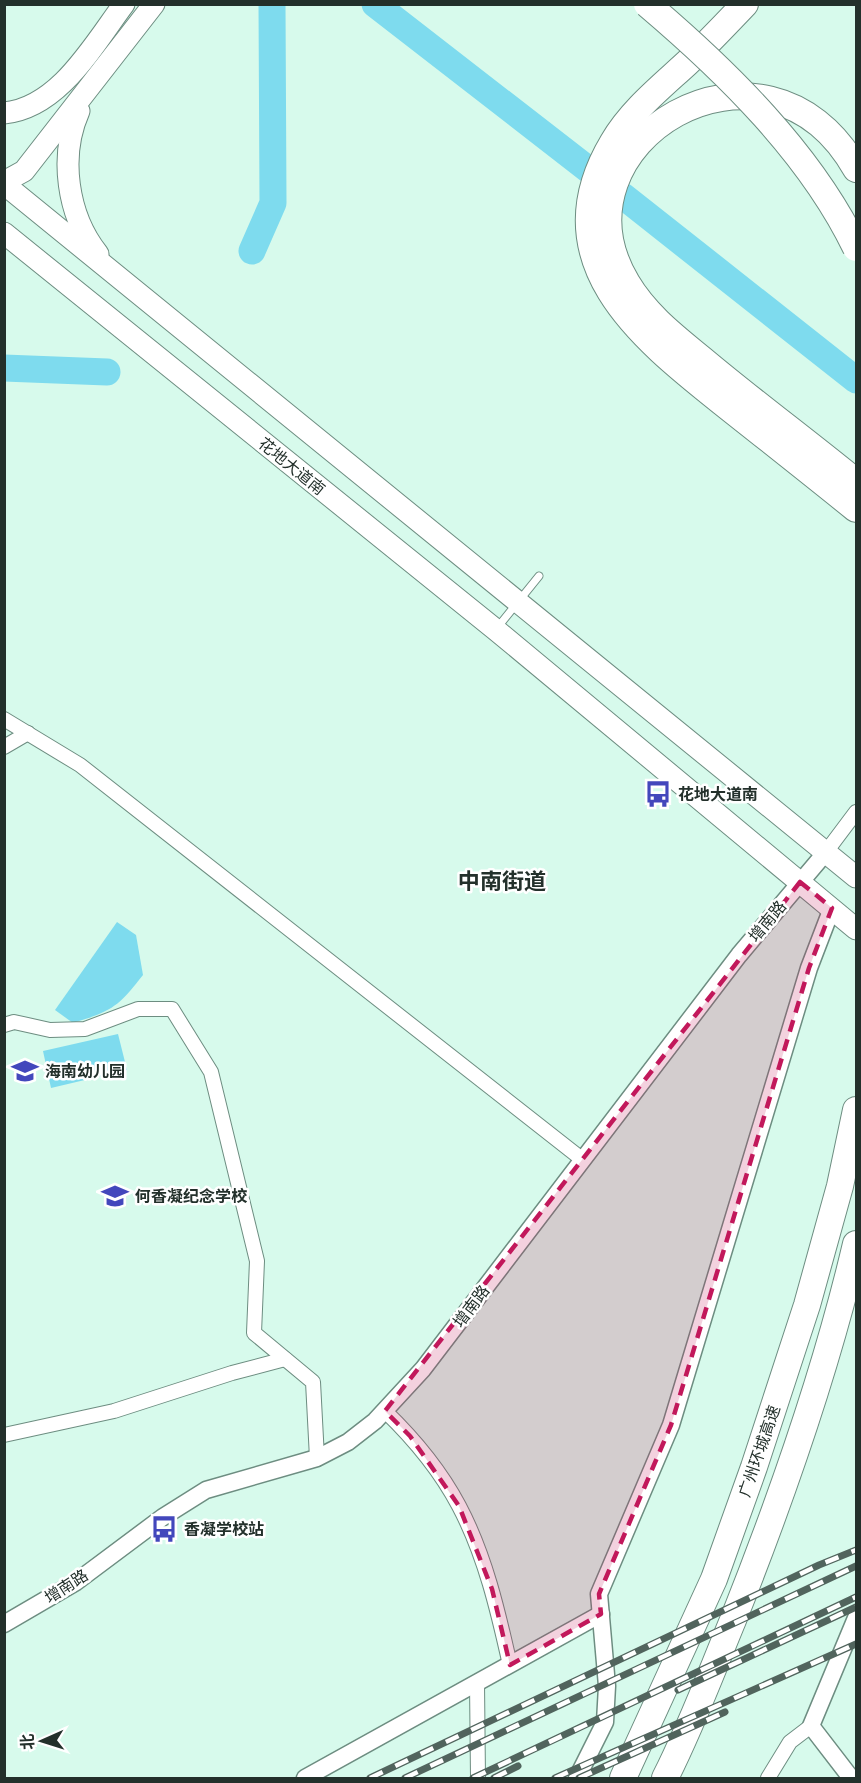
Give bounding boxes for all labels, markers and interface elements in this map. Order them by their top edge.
street label: 花地大道南 [255,433,329,499]
bus stop icon: 花地大道南 [643,779,673,809]
place label: 花地大道南 [678,784,758,804]
district label: 中南街道 [458,867,546,894]
street label: 增南路 [744,896,790,946]
school or university icon: 海南幼儿园 [10,1056,40,1086]
place label: 海南幼儿园 [45,1061,125,1081]
school or university icon: 何香凝纪念学校 [100,1181,130,1211]
place label: 何香凝纪念学校 [135,1186,248,1206]
street label: 增南路 [449,1281,493,1331]
street label: 广州环城高速 [734,1402,784,1500]
bus stop icon: 香凝学校站 [149,1514,179,1544]
place label: 香凝学校站 [184,1519,264,1539]
street label: 增南路 [40,1565,92,1607]
north arrow [12,1711,72,1771]
text: 北 [17,1733,37,1750]

